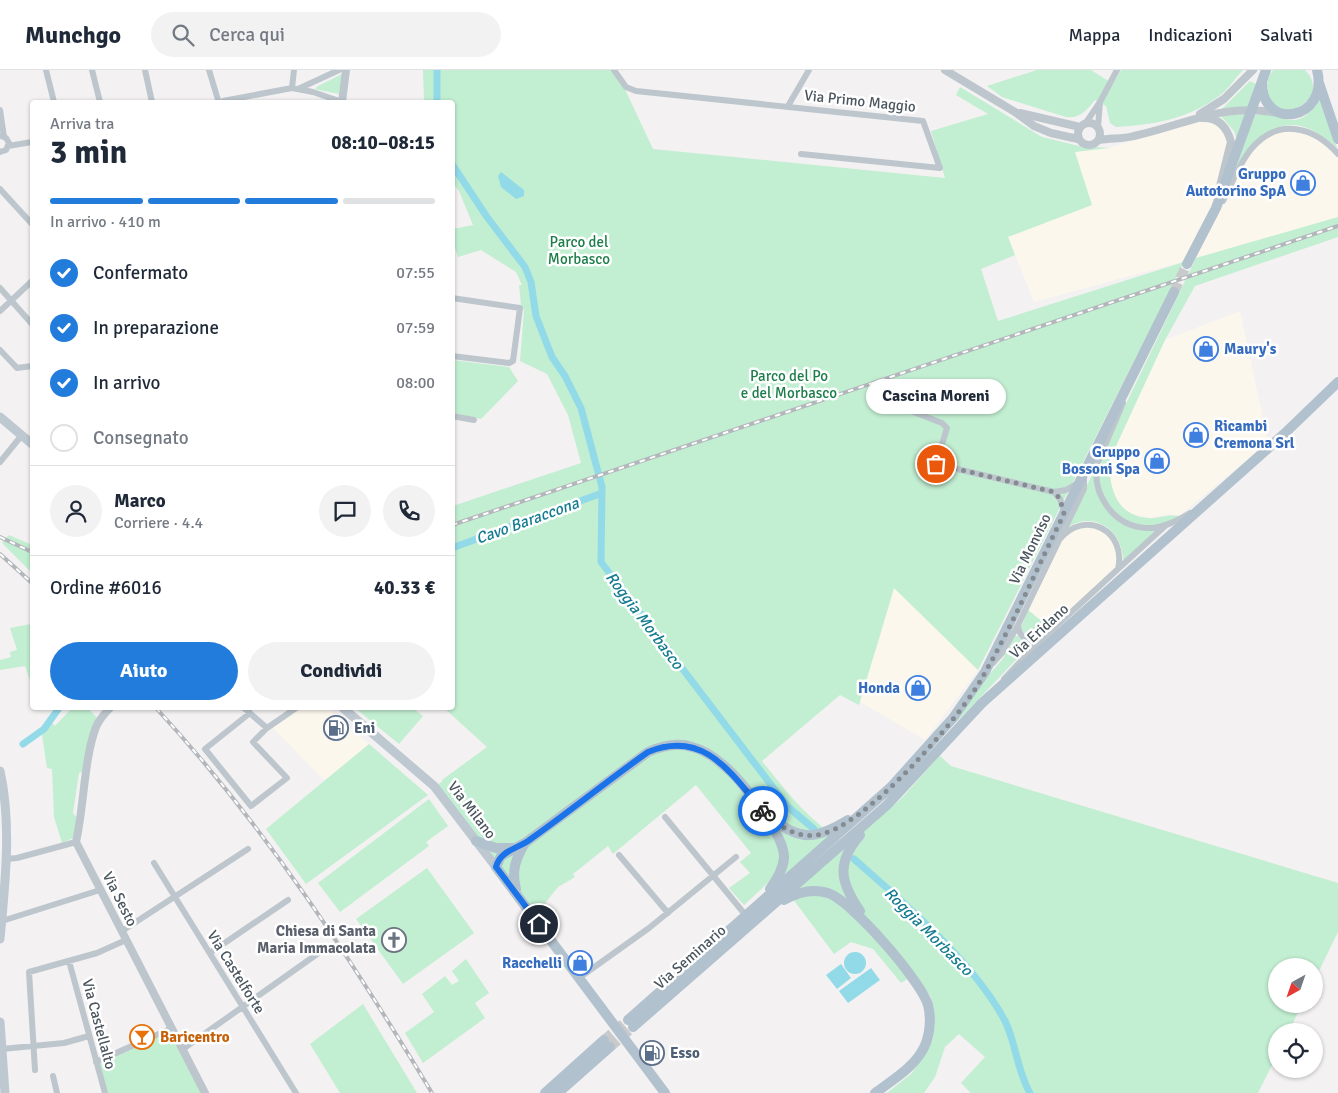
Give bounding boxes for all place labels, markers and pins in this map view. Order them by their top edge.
place label: Gruppo Autotorino SpA [1186,165,1286,200]
shop icon: Gruppo Autotorino SpA [1290,170,1316,196]
shop icon: Maury's [1193,336,1219,362]
place label: Maury's [1224,340,1277,358]
callout: Cascina Moreni [866,379,1006,414]
place label: Ricambi Cremona Srl [1214,417,1295,452]
shop icon: Ricambi Cremona Srl [1183,422,1209,448]
pin [915,443,957,485]
place label: Gruppo Bossoni Spa [1062,443,1140,478]
shop icon: Gruppo Bossoni Spa [1144,448,1170,474]
shop icon: Honda [905,675,931,701]
place label: Honda [858,679,900,697]
fuel station icon: Eni [323,715,349,741]
place label: Eni [354,719,375,737]
pin [518,903,560,945]
place label: Chiesa di Santa Maria Immacolata [257,922,376,957]
church icon: Chiesa di Santa Maria Immacolata [381,927,407,953]
shop icon: Racchelli [567,950,593,976]
place label: Racchelli [502,954,562,972]
bar icon: Baricentro [129,1024,155,1050]
place label: Baricentro [160,1028,230,1046]
fuel station icon: Esso [639,1040,665,1066]
place label: Esso [670,1044,700,1062]

